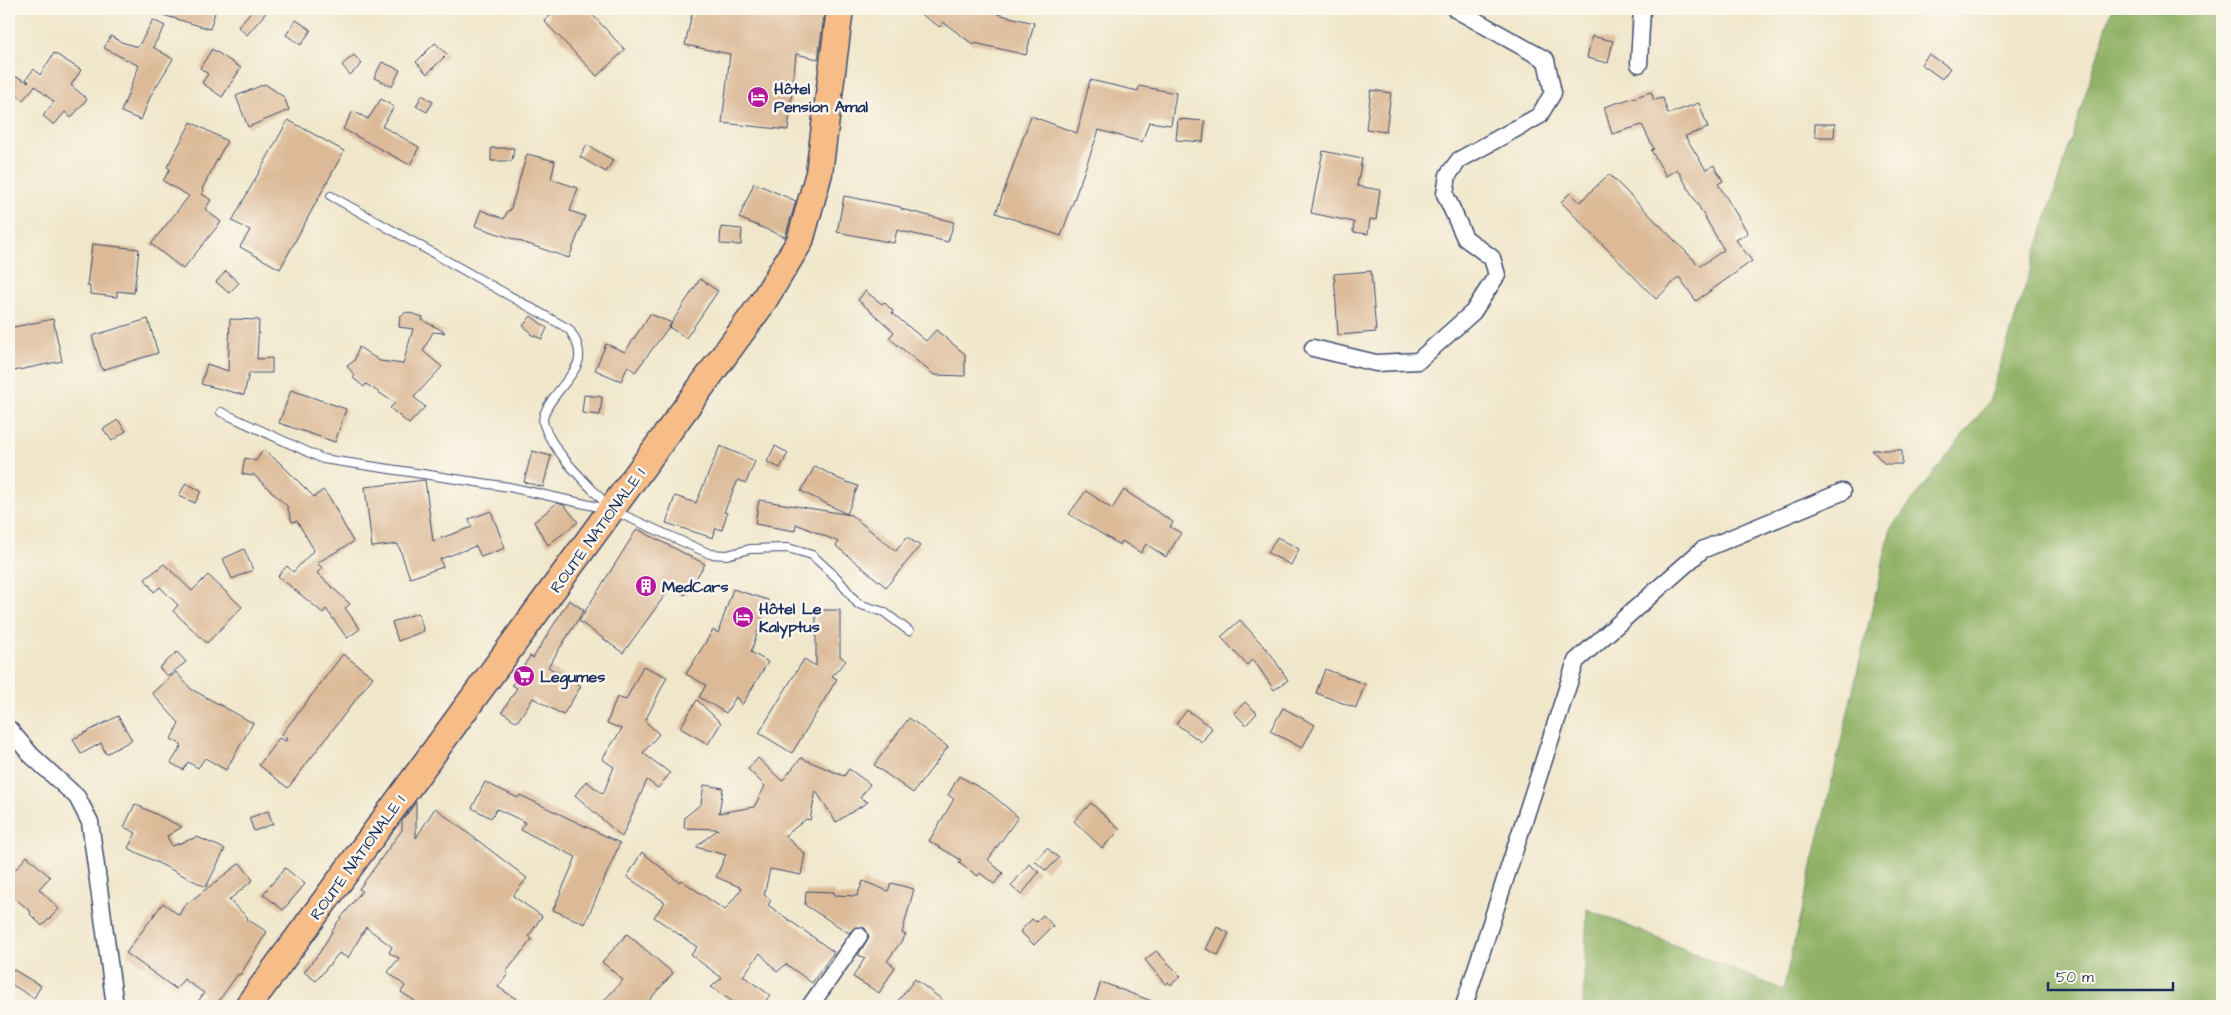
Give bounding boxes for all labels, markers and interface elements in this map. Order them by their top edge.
place label: Hôtel Pension Amal [774,78,869,118]
hotel icon: Hôtel Pension Amal [746,85,770,109]
street label: ROUTE NATIONALE 1 [545,464,651,598]
building icon: MedCars [634,574,658,598]
place label: MedCars [662,576,728,598]
place label: Hôtel Le Kalyptus [759,598,822,639]
hotel icon: Hôtel Le Kalyptus [731,605,755,629]
supermarket icon: Legumes [512,664,536,688]
place label: Legumes [540,666,605,690]
street label: ROUTE NATIONALE 1 [305,791,411,925]
scale bar [2048,960,2174,992]
text: 50 m [2056,967,2094,988]

